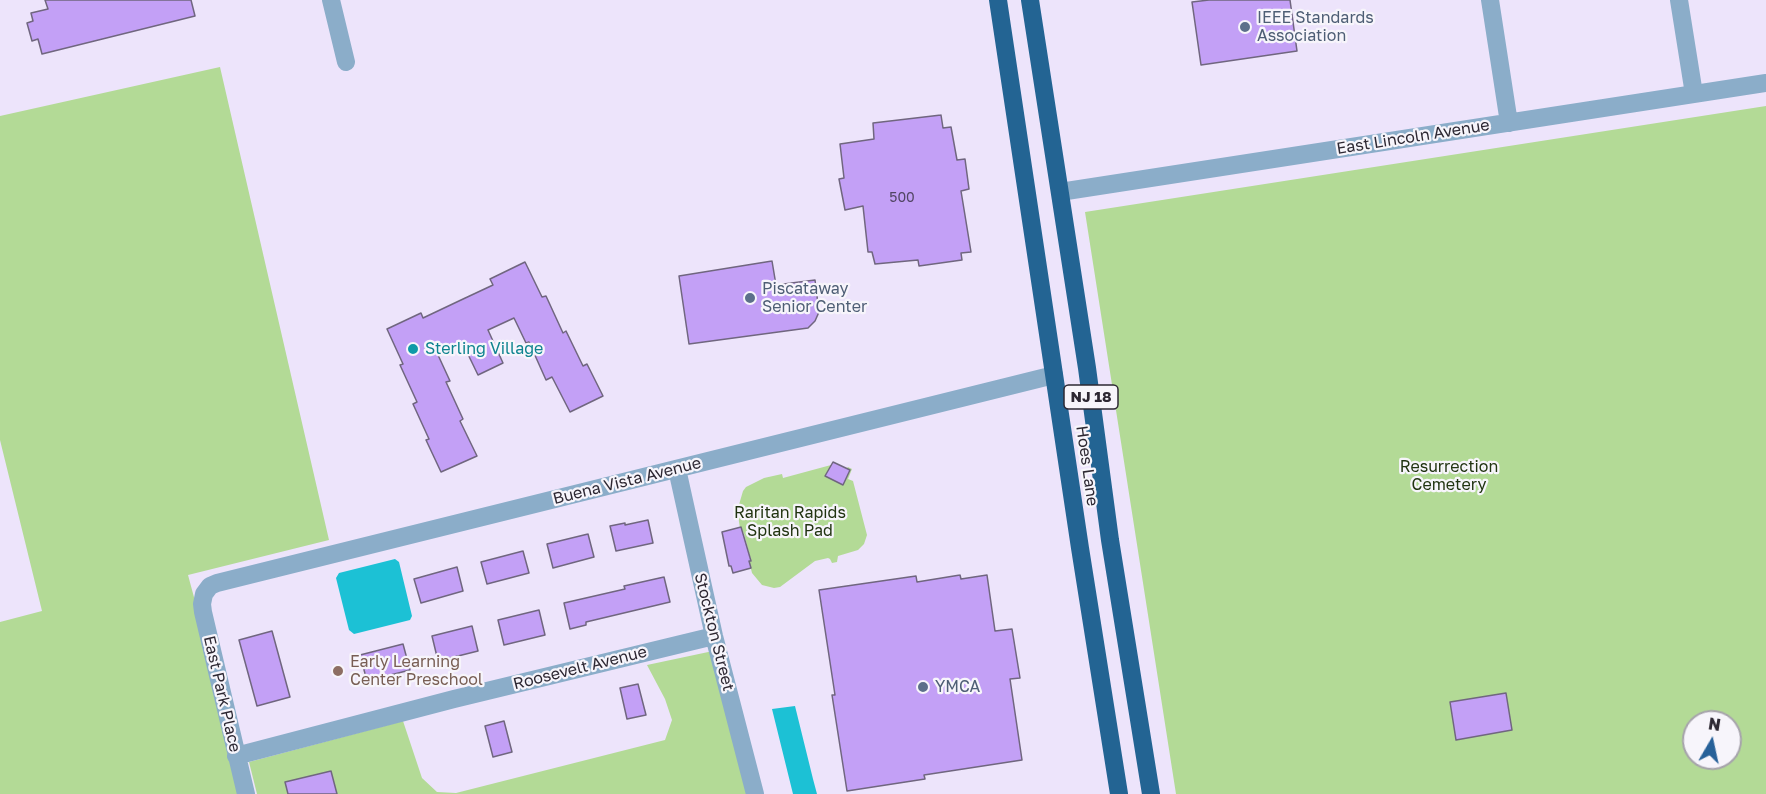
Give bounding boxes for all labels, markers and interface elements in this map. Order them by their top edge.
place label: IEEE Standards Association [1257,8,1374,46]
marker: IEEE Standards Association [1238,20,1252,34]
street label: East Lincoln Avenue [1335,115,1491,159]
house number: 500 [889,190,915,206]
place label: Piscataway Senior Center [762,279,867,317]
marker: Piscataway Senior Center [743,291,757,305]
place label: Sterling Village [425,339,543,359]
marker: Sterling Village [406,342,420,356]
road number: NJ 18 [1064,385,1118,409]
street label: Hoes Lane [1072,425,1102,507]
street label: Buena Vista Avenue [551,453,703,509]
park label: Resurrection Cemetery [1400,457,1498,495]
park label: Raritan Rapids Splash Pad [734,503,846,541]
street label: Stockton Street [690,571,738,693]
street label: East Park Place [199,634,245,754]
street label: Roosevelt Avenue [511,642,649,694]
place label: Early Learning Center Preschool [350,652,483,690]
marker: Early Learning Center Preschool [331,664,345,678]
place label: YMCA [935,677,980,697]
marker: YMCA [916,680,930,694]
north arrow [1682,710,1742,770]
text: N [1707,713,1722,735]

